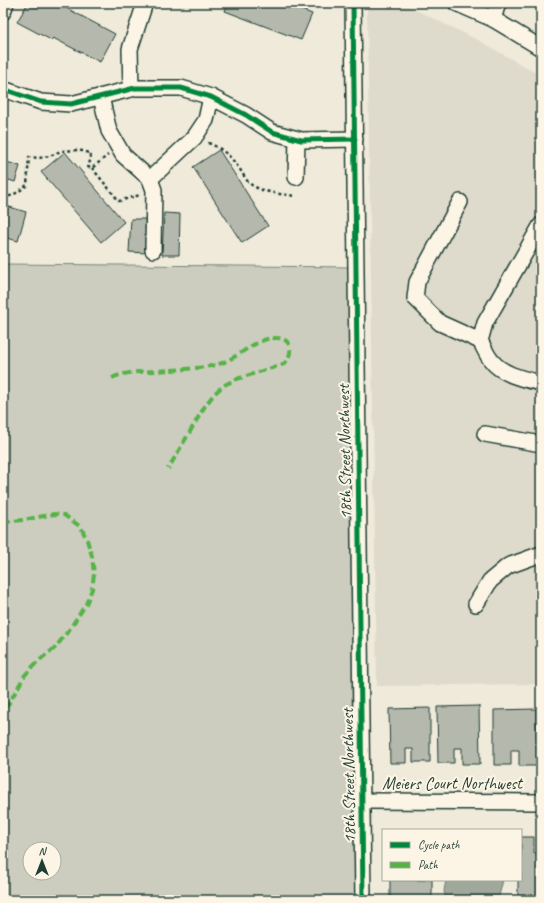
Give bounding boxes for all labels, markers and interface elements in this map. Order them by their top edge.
street label: 18th Street Northwest [333,382,356,520]
street label: 18th Street Northwest [337,706,360,844]
street label: Meiers Court Northwest [382,773,524,794]
legend [382,829,522,881]
text: Cycle path [418,837,460,853]
north arrow [22,841,62,881]
text: N [39,844,48,858]
text: Path [418,857,438,873]

